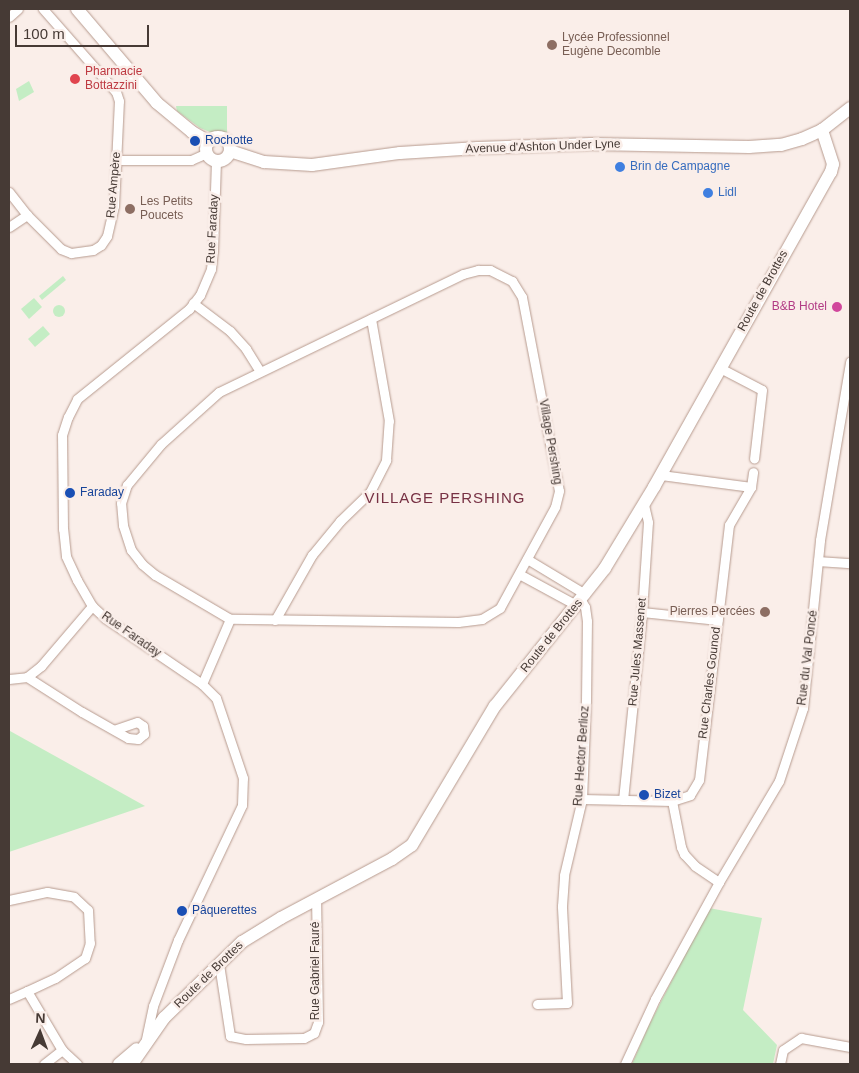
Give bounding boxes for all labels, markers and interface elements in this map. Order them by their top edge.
scale bar [18,15,151,47]
text: 100 m [23,25,65,42]
place label: Lycée Professionnel Eugène Decomble [562,31,670,59]
marker: Lycée Professionnel Eugène Decomble [546,39,558,51]
place label: Pharmacie Bottazzini [85,65,142,93]
marker: Pharmacie Bottazzini [69,73,81,85]
place label: Rochotte [205,134,253,148]
marker: Rochotte [189,135,201,147]
street label: Avenue d'Ashton Under Lyne [465,137,621,157]
street label: Rue Ampère [104,151,124,219]
place label: Brin de Campagne [630,160,730,174]
marker: Brin de Campagne [614,161,626,173]
place label: Lidl [718,186,737,200]
marker: Lidl [702,187,714,199]
street label: Rue Faraday [204,194,222,264]
place label: Les Petits Poucets [140,195,193,223]
marker: Les Petits Poucets [124,203,136,215]
street label: Route de Brottes [735,248,791,334]
place label: B&B Hotel [772,300,827,314]
marker: B&B Hotel [831,301,843,313]
street label: Village Pershing [535,398,565,486]
place label: Faraday [80,486,124,500]
marker: Faraday [64,487,76,499]
district label: VILLAGE PERSHING [362,489,528,507]
street label: Route de Brottes [518,596,586,676]
street label: Rue Jules Massenet [626,597,650,707]
place label: Pierres Percées [670,605,755,619]
marker: Pierres Percées [759,606,771,618]
street label: Rue Faraday [98,609,164,661]
street label: Rue du Val Poncé [795,610,821,706]
street label: Rue Charles Gounod [696,626,724,740]
street label: Rue Hector Berlioz [571,705,593,807]
place label: Bizet [654,788,681,802]
marker: Bizet [638,789,650,801]
place label: Pâquerettes [192,904,257,918]
marker: Pâquerettes [176,905,188,917]
street label: Rue Gabriel Fauré [309,922,323,1020]
street label: Route de Brottes [172,939,246,1011]
north arrow [15,1008,65,1058]
text: N [35,1010,46,1026]

